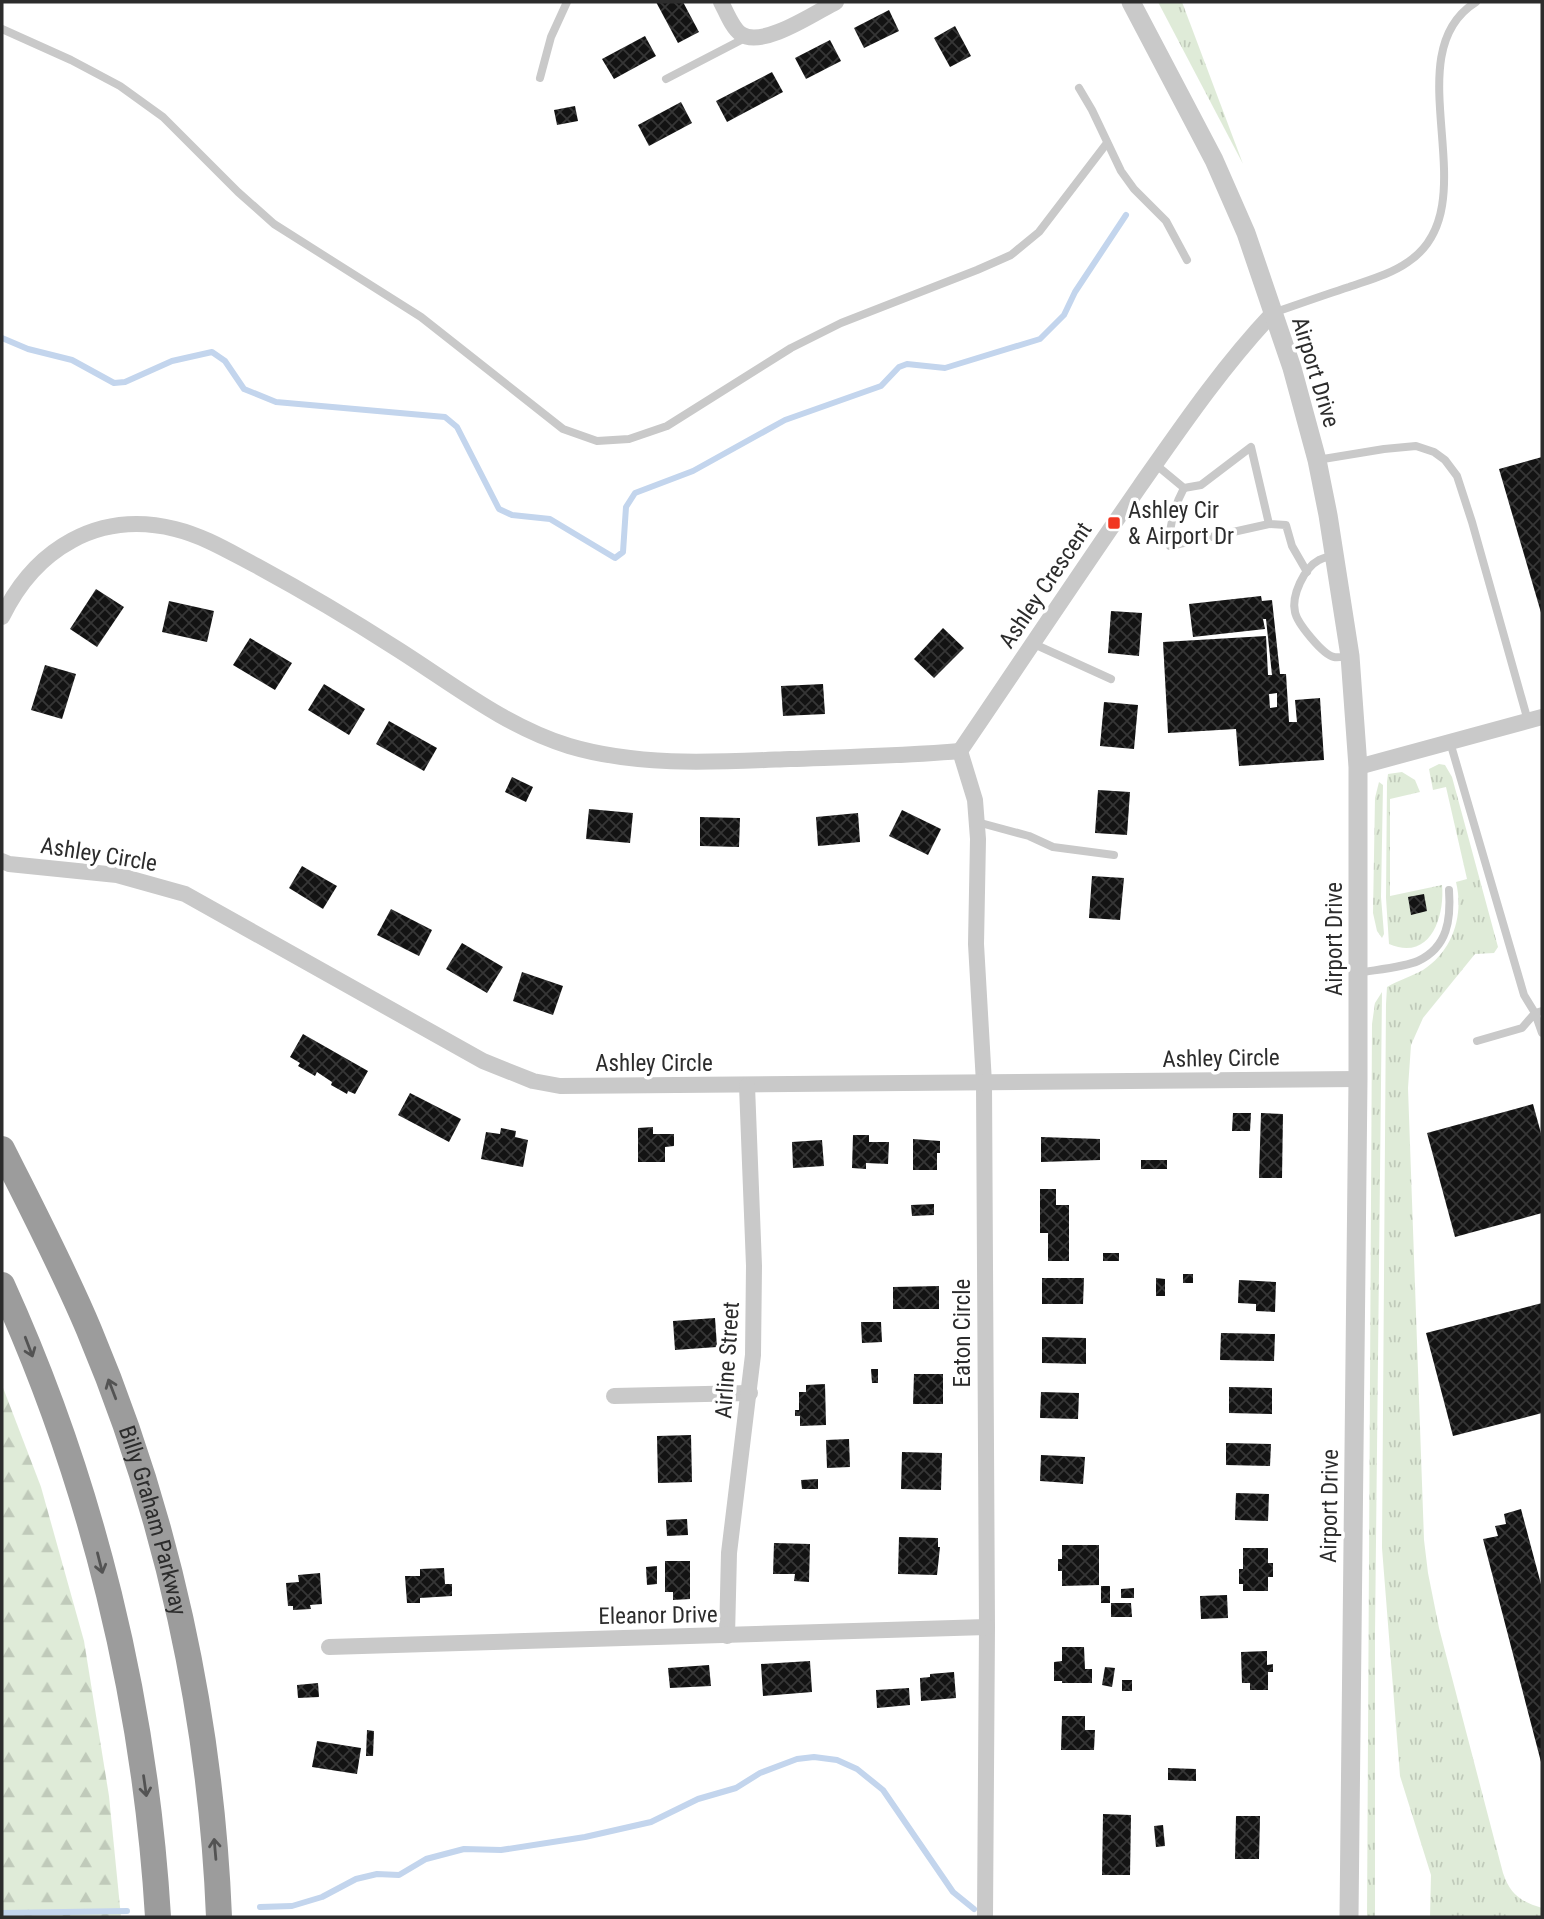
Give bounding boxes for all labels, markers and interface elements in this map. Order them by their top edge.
street label: Airport Drive [1286,314,1345,431]
place label: Ashley Cir & Airport Dr [1128,497,1234,550]
marker: Ashley Cir & Airport Dr [1106,515,1122,531]
street label: Ashley Crescent [993,517,1097,653]
street label: Ashley Circle [39,832,159,877]
street label: Airport Drive [1321,882,1348,996]
street label: Ashley Circle [1162,1044,1280,1073]
street label: Ashley Circle [595,1050,713,1077]
street label: Eaton Circle [949,1279,976,1387]
street label: Airline Street [710,1301,745,1419]
one-way arrow [24,1336,37,1358]
one-way arrow [105,1379,118,1401]
street label: Billy Graham Parkway [113,1422,192,1618]
street label: Airport Drive [1315,1449,1344,1563]
one-way arrow [94,1551,107,1574]
street label: Eleanor Drive [598,1601,718,1630]
one-way arrow [138,1774,151,1797]
one-way arrow [208,1838,221,1861]

